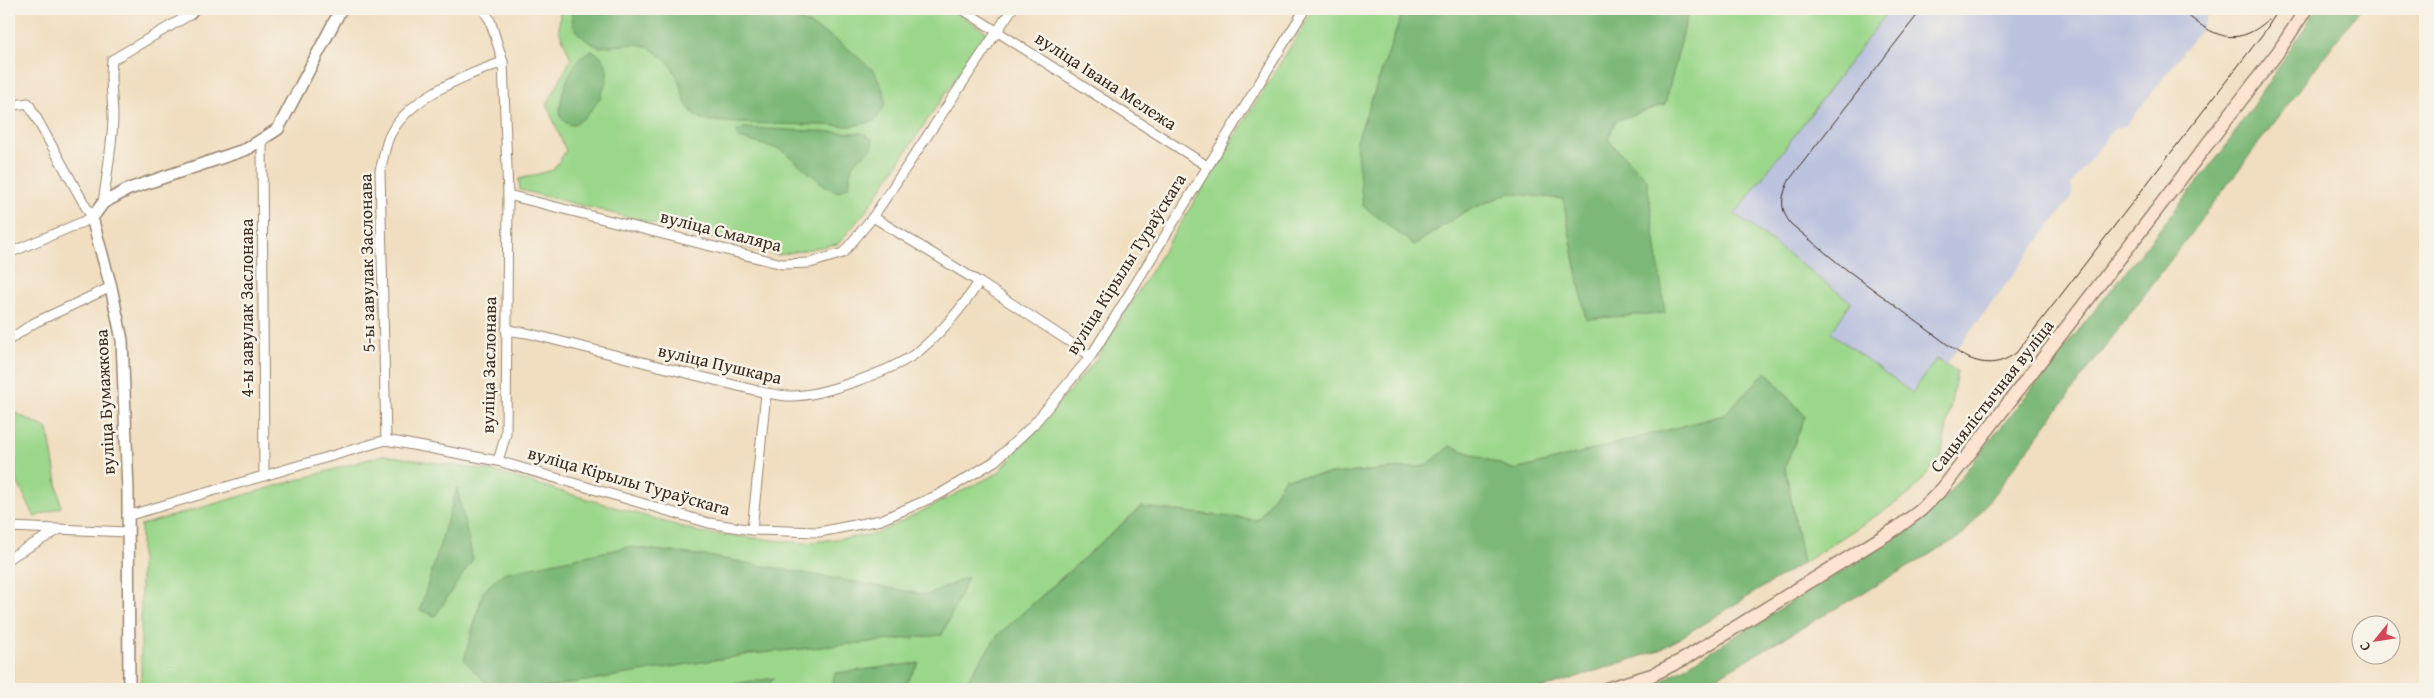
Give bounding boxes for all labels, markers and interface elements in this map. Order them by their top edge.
street label: вуліца Івана Мележа [1030,25,1183,137]
street label: вуліца Кірылы Тураўскага [1059,167,1193,360]
street label: 5-ы завулак Заслонава [351,173,382,353]
street label: вуліца Смаляра [658,202,785,259]
street label: 4-ы завулак Заслонава [233,218,260,397]
street label: вуліца Заслонава [474,296,503,434]
street label: Сацыялістычная вуліца [1923,313,2060,478]
street label: вуліца Бумажкова [87,328,122,475]
street label: вуліца Пушкара [656,336,785,391]
street label: вуліца Кірылы Тураўскага [525,439,734,522]
north arrow [2352,616,2402,666]
text: С [2354,638,2375,655]

